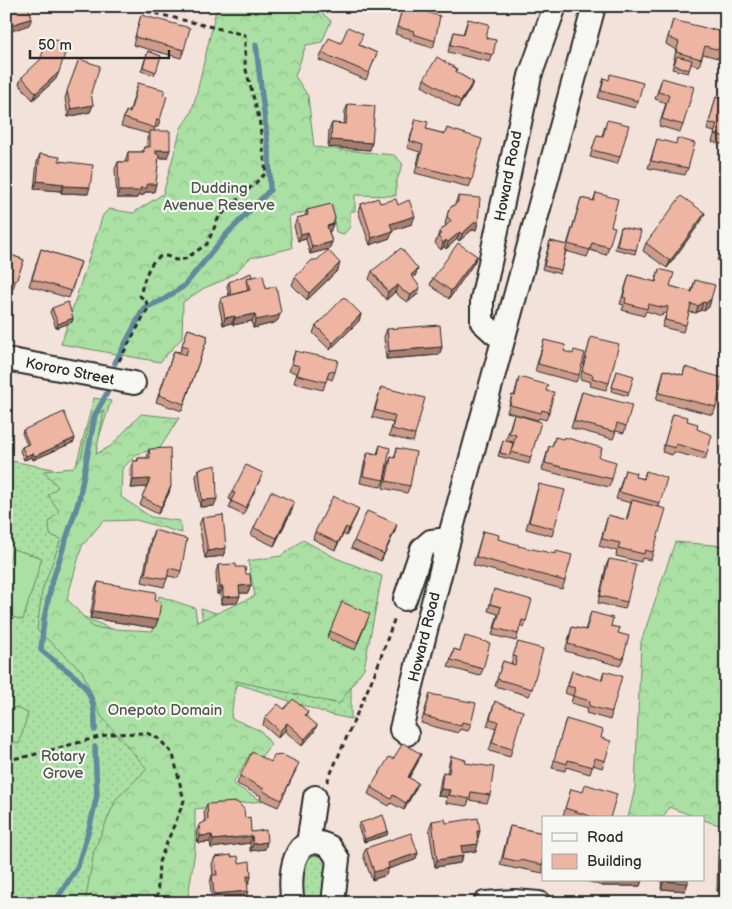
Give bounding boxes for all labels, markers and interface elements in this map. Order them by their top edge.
scale bar [30,28,169,60]
text: 50 m [38,36,72,55]
street label: Howard Road [490,129,527,223]
park label: Dudding Avenue Reserve [163,179,275,215]
street label: Kororo Street [24,354,116,390]
street label: Howard Road [404,590,445,684]
park label: Onepoto Domain [108,701,222,720]
park label: Rotary Grove [41,747,86,783]
legend [542,816,704,882]
text: Road [587,828,623,847]
text: Building [587,852,642,871]

